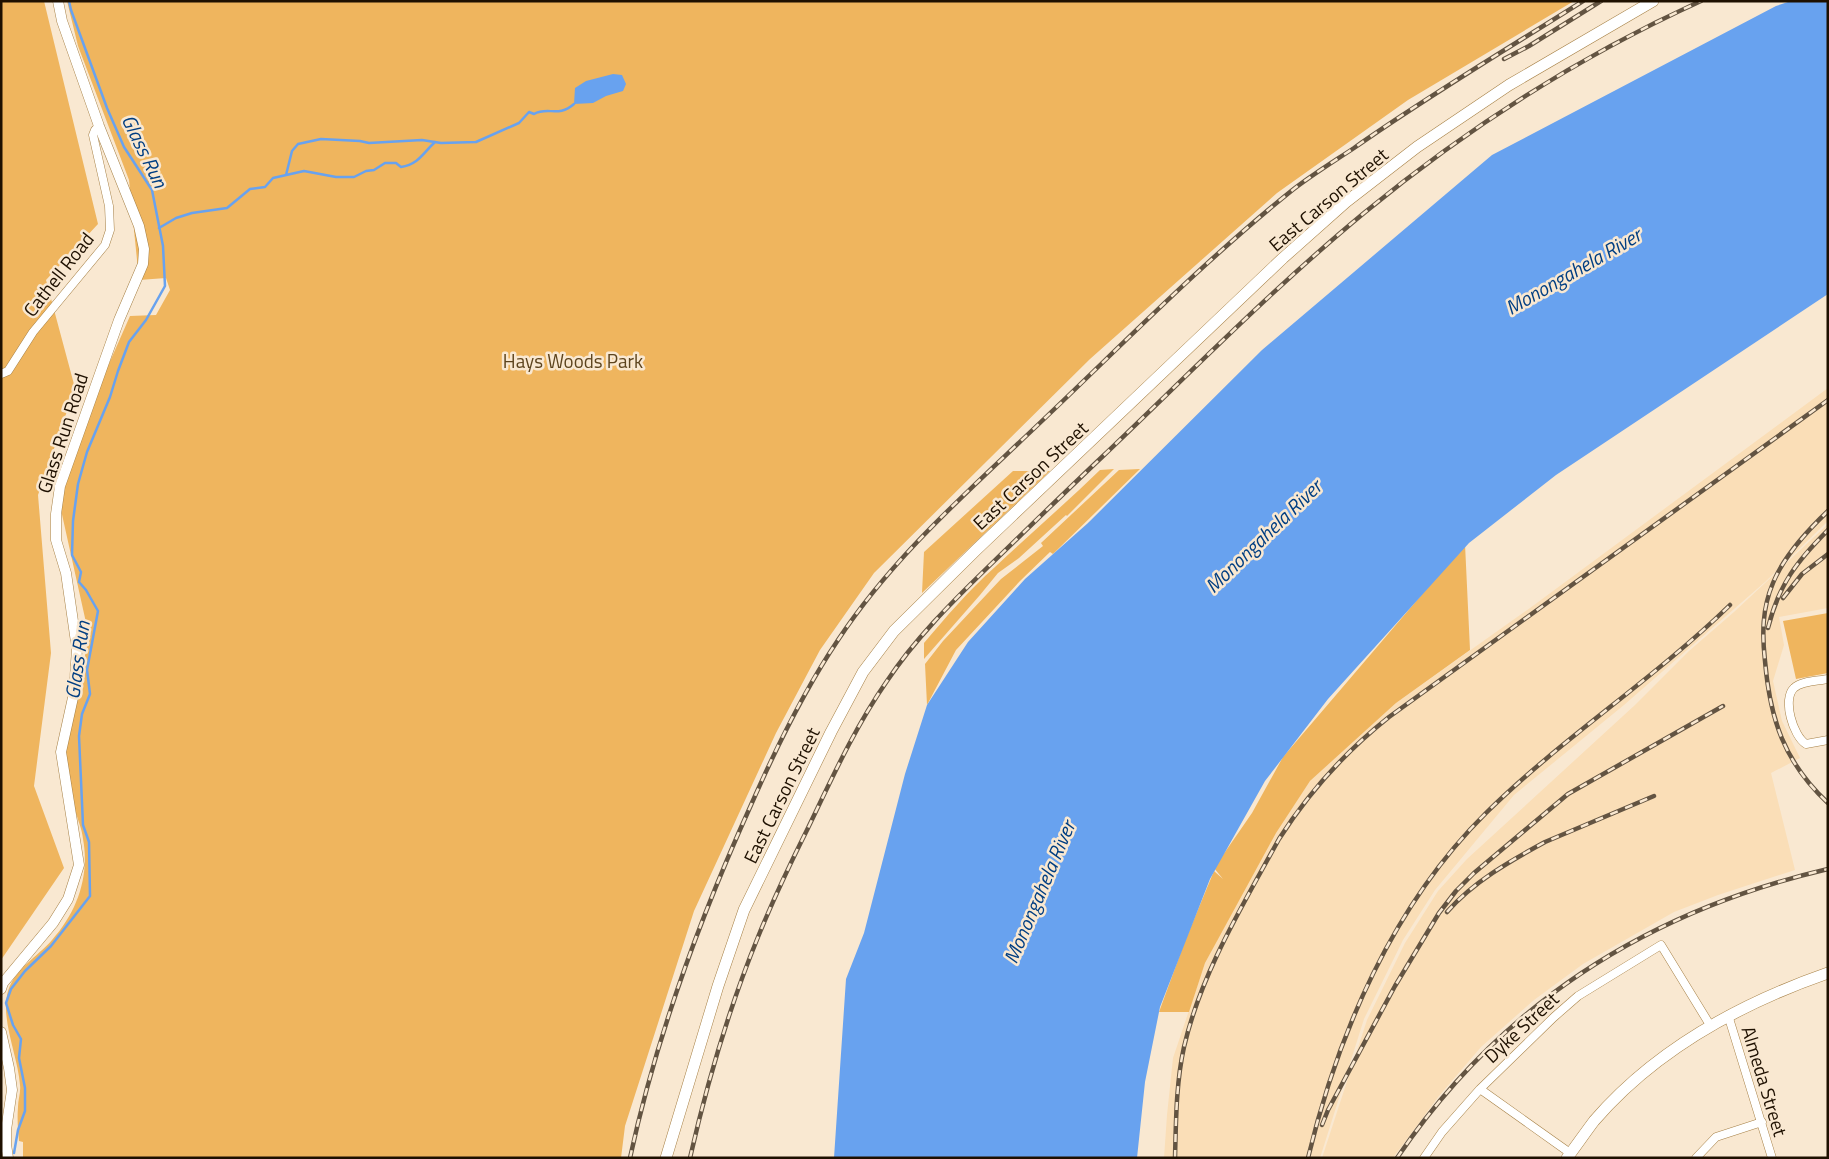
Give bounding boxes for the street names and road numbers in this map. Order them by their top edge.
street label: East Carson Street [1262,140,1394,258]
street label: Cathell Road [16,226,100,322]
street label: Glass Run Road [29,369,95,497]
street label: East Carson Street [966,414,1094,536]
street label: East Carson Street [735,722,827,868]
street label: Dyke Street [1477,984,1565,1069]
street label: Almeda Street [1734,1022,1796,1140]

